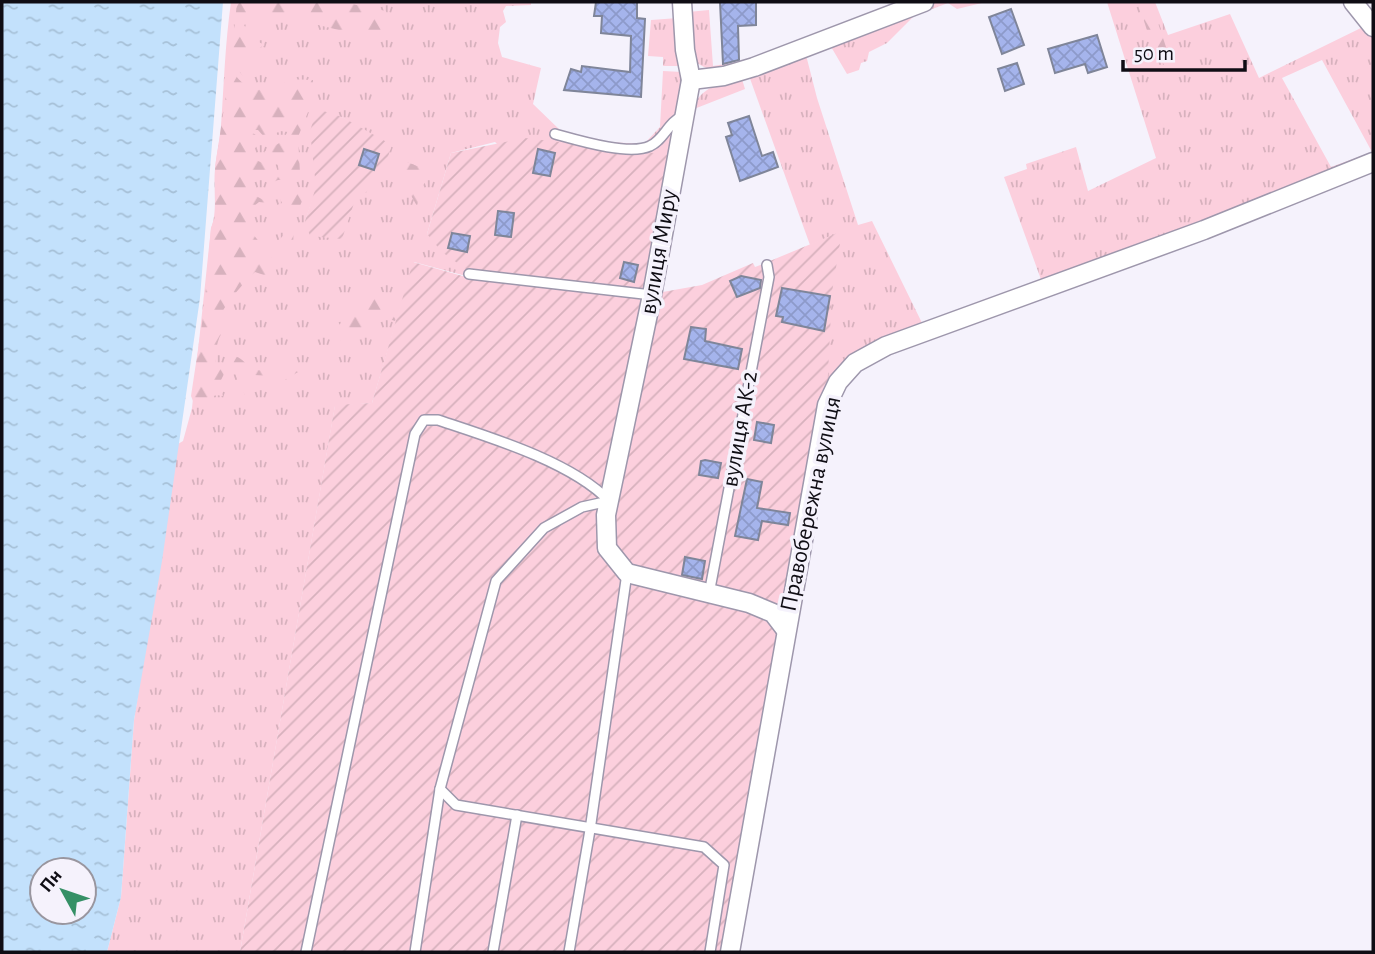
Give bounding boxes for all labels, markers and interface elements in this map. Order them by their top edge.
scale bar [1123,28,1246,72]
text: 50 m [1134,43,1174,64]
street label: вулиця Миру [636,187,682,316]
street label: вулиця АК-2 [718,369,762,489]
street label: Правобережна вулиця [776,394,846,614]
north arrow [28,856,98,926]
text: Пн [36,866,66,896]

